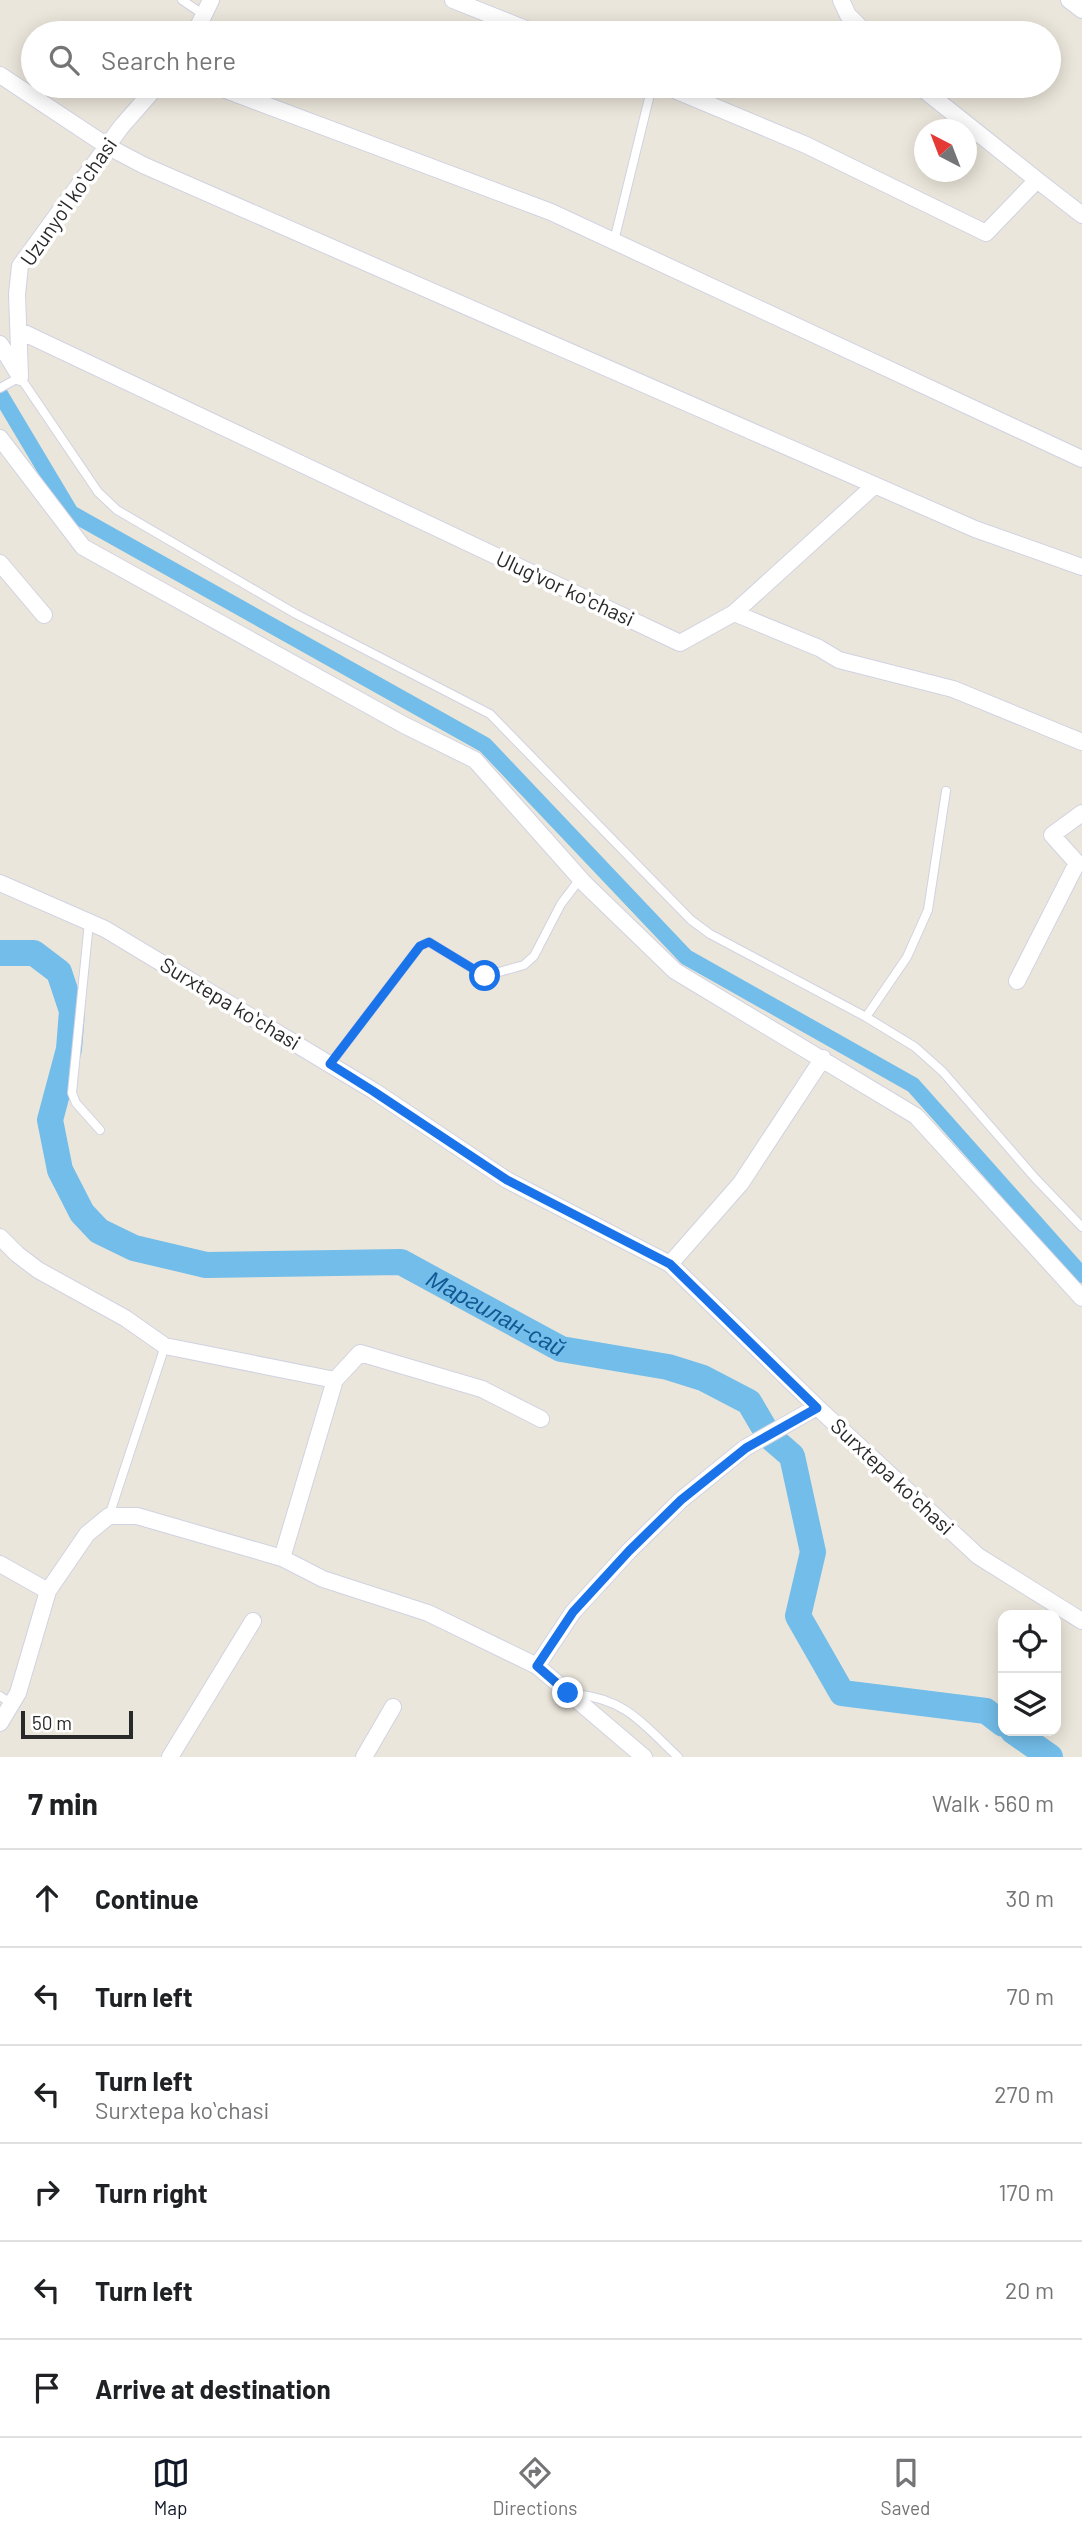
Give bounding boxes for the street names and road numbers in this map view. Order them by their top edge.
street label: Uzunyoʻl koʻchasi [14,132,121,270]
street label: Ulugʻvor koʻchasi [493,545,639,631]
street label: Surxtepa koʻchasi [156,951,305,1054]
street label: Surxtepa koʻchasi [826,1412,960,1539]

